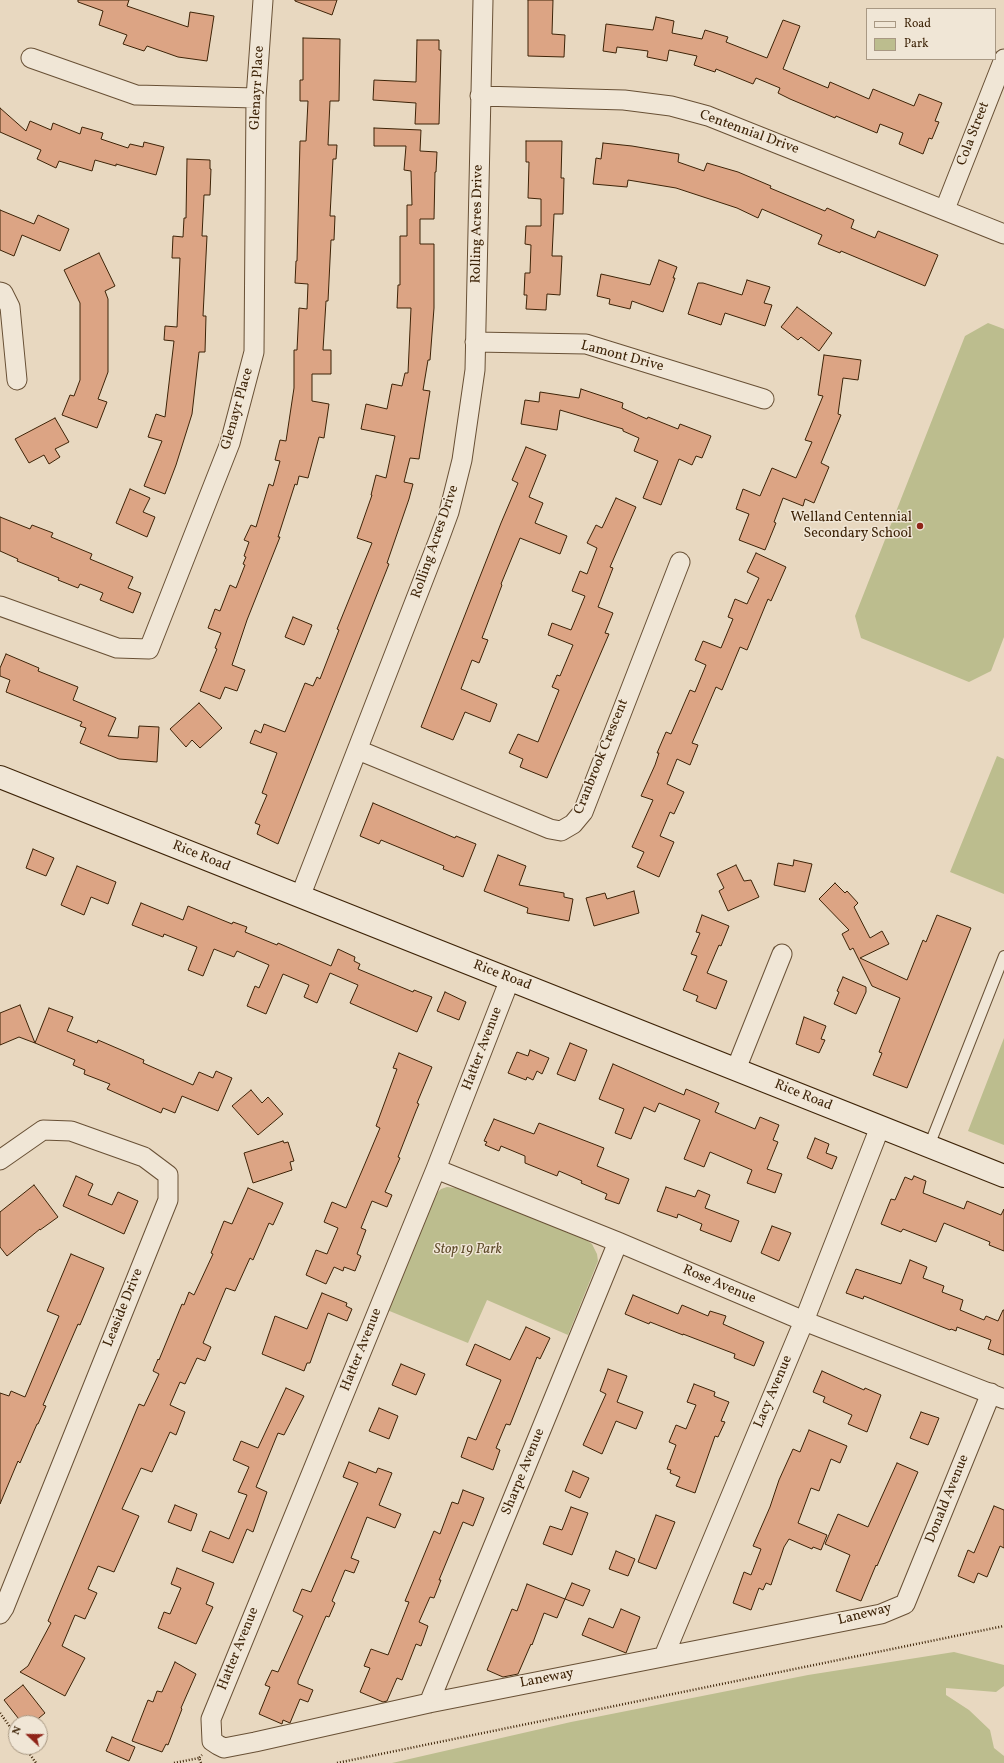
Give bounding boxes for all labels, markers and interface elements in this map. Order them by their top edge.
legend [866,8,996,60]
text: Road [904,16,931,32]
text: Park [904,36,929,52]
street label: Glenayr Place [247,45,269,131]
street label: Cola Street [954,100,994,168]
street label: Centennial Drive [697,107,801,159]
street label: Rolling Acres Drive [469,164,487,284]
street label: Lamont Drive [579,338,665,376]
street label: Glenayr Place [218,366,258,452]
street label: Rolling Acres Drive [409,483,463,601]
place label: Welland Centennial Secondary School [790,510,912,542]
marker: Welland Centennial Secondary School [915,521,925,531]
street label: Cranbrook Crescent [571,697,633,817]
street label: Rice Road [170,838,232,876]
street label: Rice Road [470,957,534,995]
street label: Hatter Avenue [459,1005,507,1093]
street label: Rice Road [772,1077,834,1115]
park label: Stop 19 Park [434,1242,502,1258]
street label: Rose Avenue [680,1262,758,1308]
street label: Leaside Drive [101,1266,147,1350]
street label: Hatter Avenue [338,1306,386,1394]
street label: Lacy Avenue [751,1353,797,1431]
street label: Sharpe Avenue [499,1426,549,1518]
street label: Donald Avenue [923,1452,973,1546]
street label: Laneway [836,1600,894,1630]
street label: Hatter Avenue [215,1605,263,1693]
street label: Laneway [519,1666,575,1692]
north arrow [8,1715,48,1755]
text: N [9,1724,26,1737]

